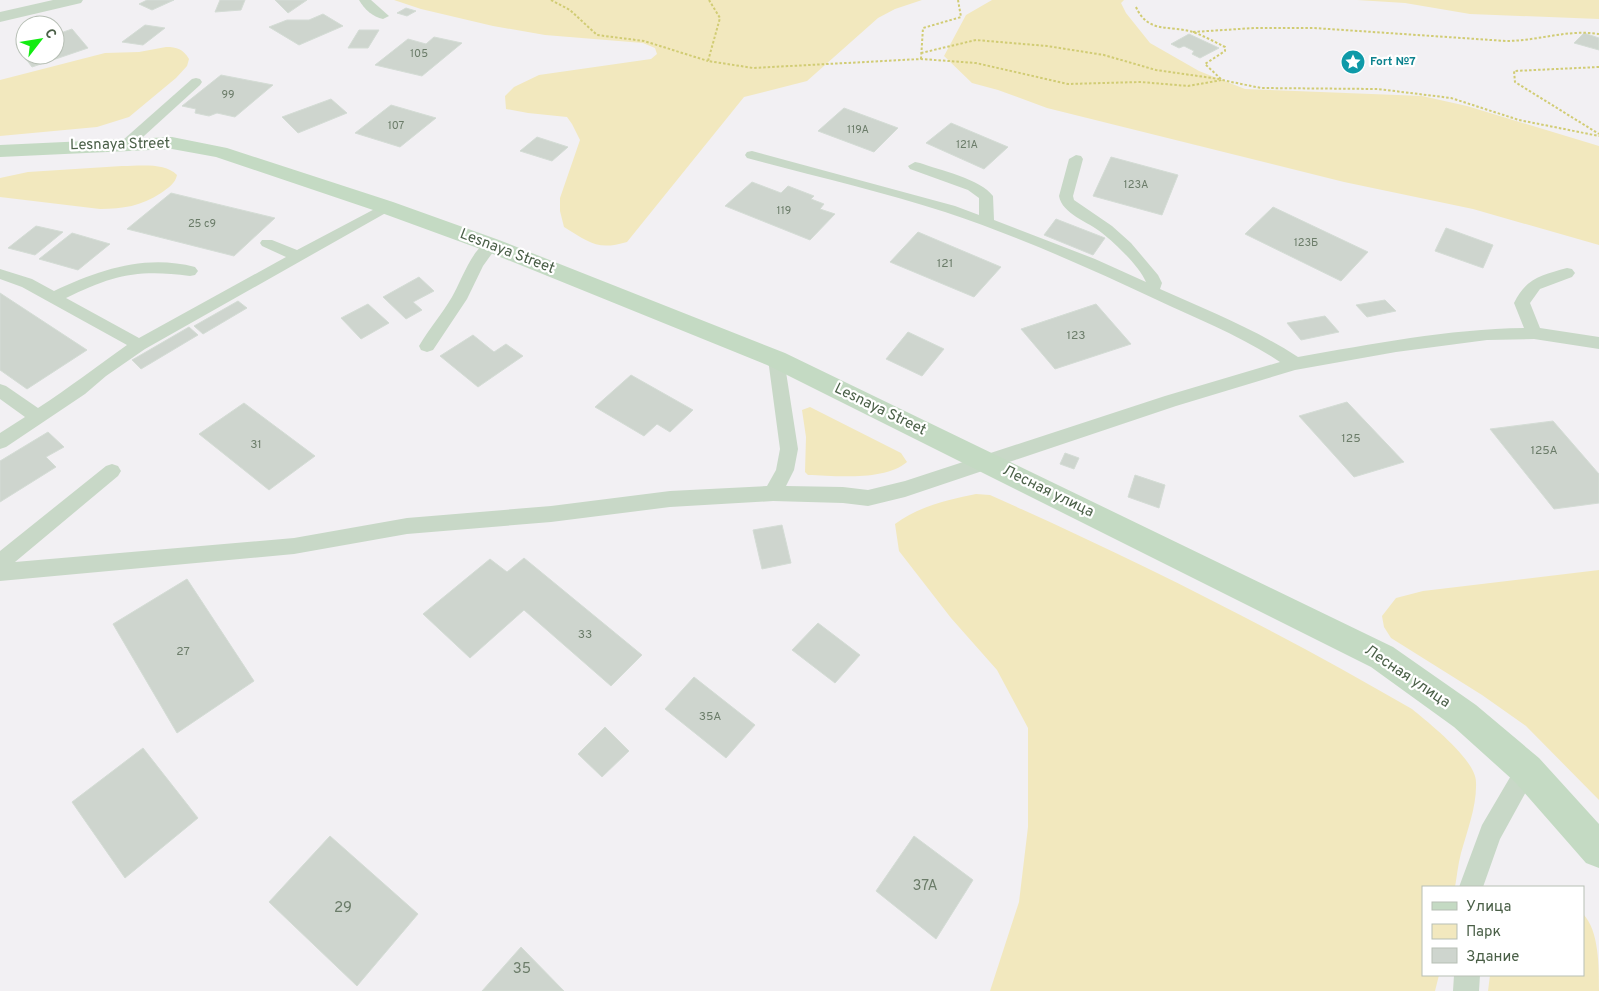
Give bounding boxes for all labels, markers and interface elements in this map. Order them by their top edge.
north arrow [15,15,65,65]
text: С [40,26,59,42]
house number: 105 [410,47,428,61]
place icon: Fort №7 [1340,49,1366,75]
place label: Fort №7 [1370,54,1416,70]
house number: 99 [221,88,235,102]
house number: 107 [388,119,405,133]
house number: 119А [847,123,869,137]
street label: Lesnaya Street [70,135,170,155]
house number: 121А [956,138,978,152]
house number: 123А [1124,178,1148,192]
house number: 119 [777,204,791,218]
house number: 25 с9 [188,217,216,231]
street label: Lesnaya Street [457,225,557,279]
house number: 123Б [1294,236,1318,250]
house number: 121 [937,256,953,272]
house number: 123 [1066,328,1086,344]
street label: Lesnaya Street [831,380,929,440]
house number: 125 [1341,431,1361,447]
house number: 31 [250,437,262,453]
house number: 125А [1530,443,1558,459]
street label: Лесная улица [999,462,1097,522]
house number: 33 [578,627,592,643]
street label: Лесная улица [1360,641,1454,713]
house number: 27 [176,644,190,660]
house number: 35А [699,709,721,725]
house number: 37А [912,877,938,896]
legend [1422,886,1584,976]
text: Улица [1466,898,1511,917]
house number: 29 [334,899,352,918]
text: Парк [1466,923,1501,942]
text: Здание [1466,948,1519,967]
house number: 35 [513,960,531,979]

